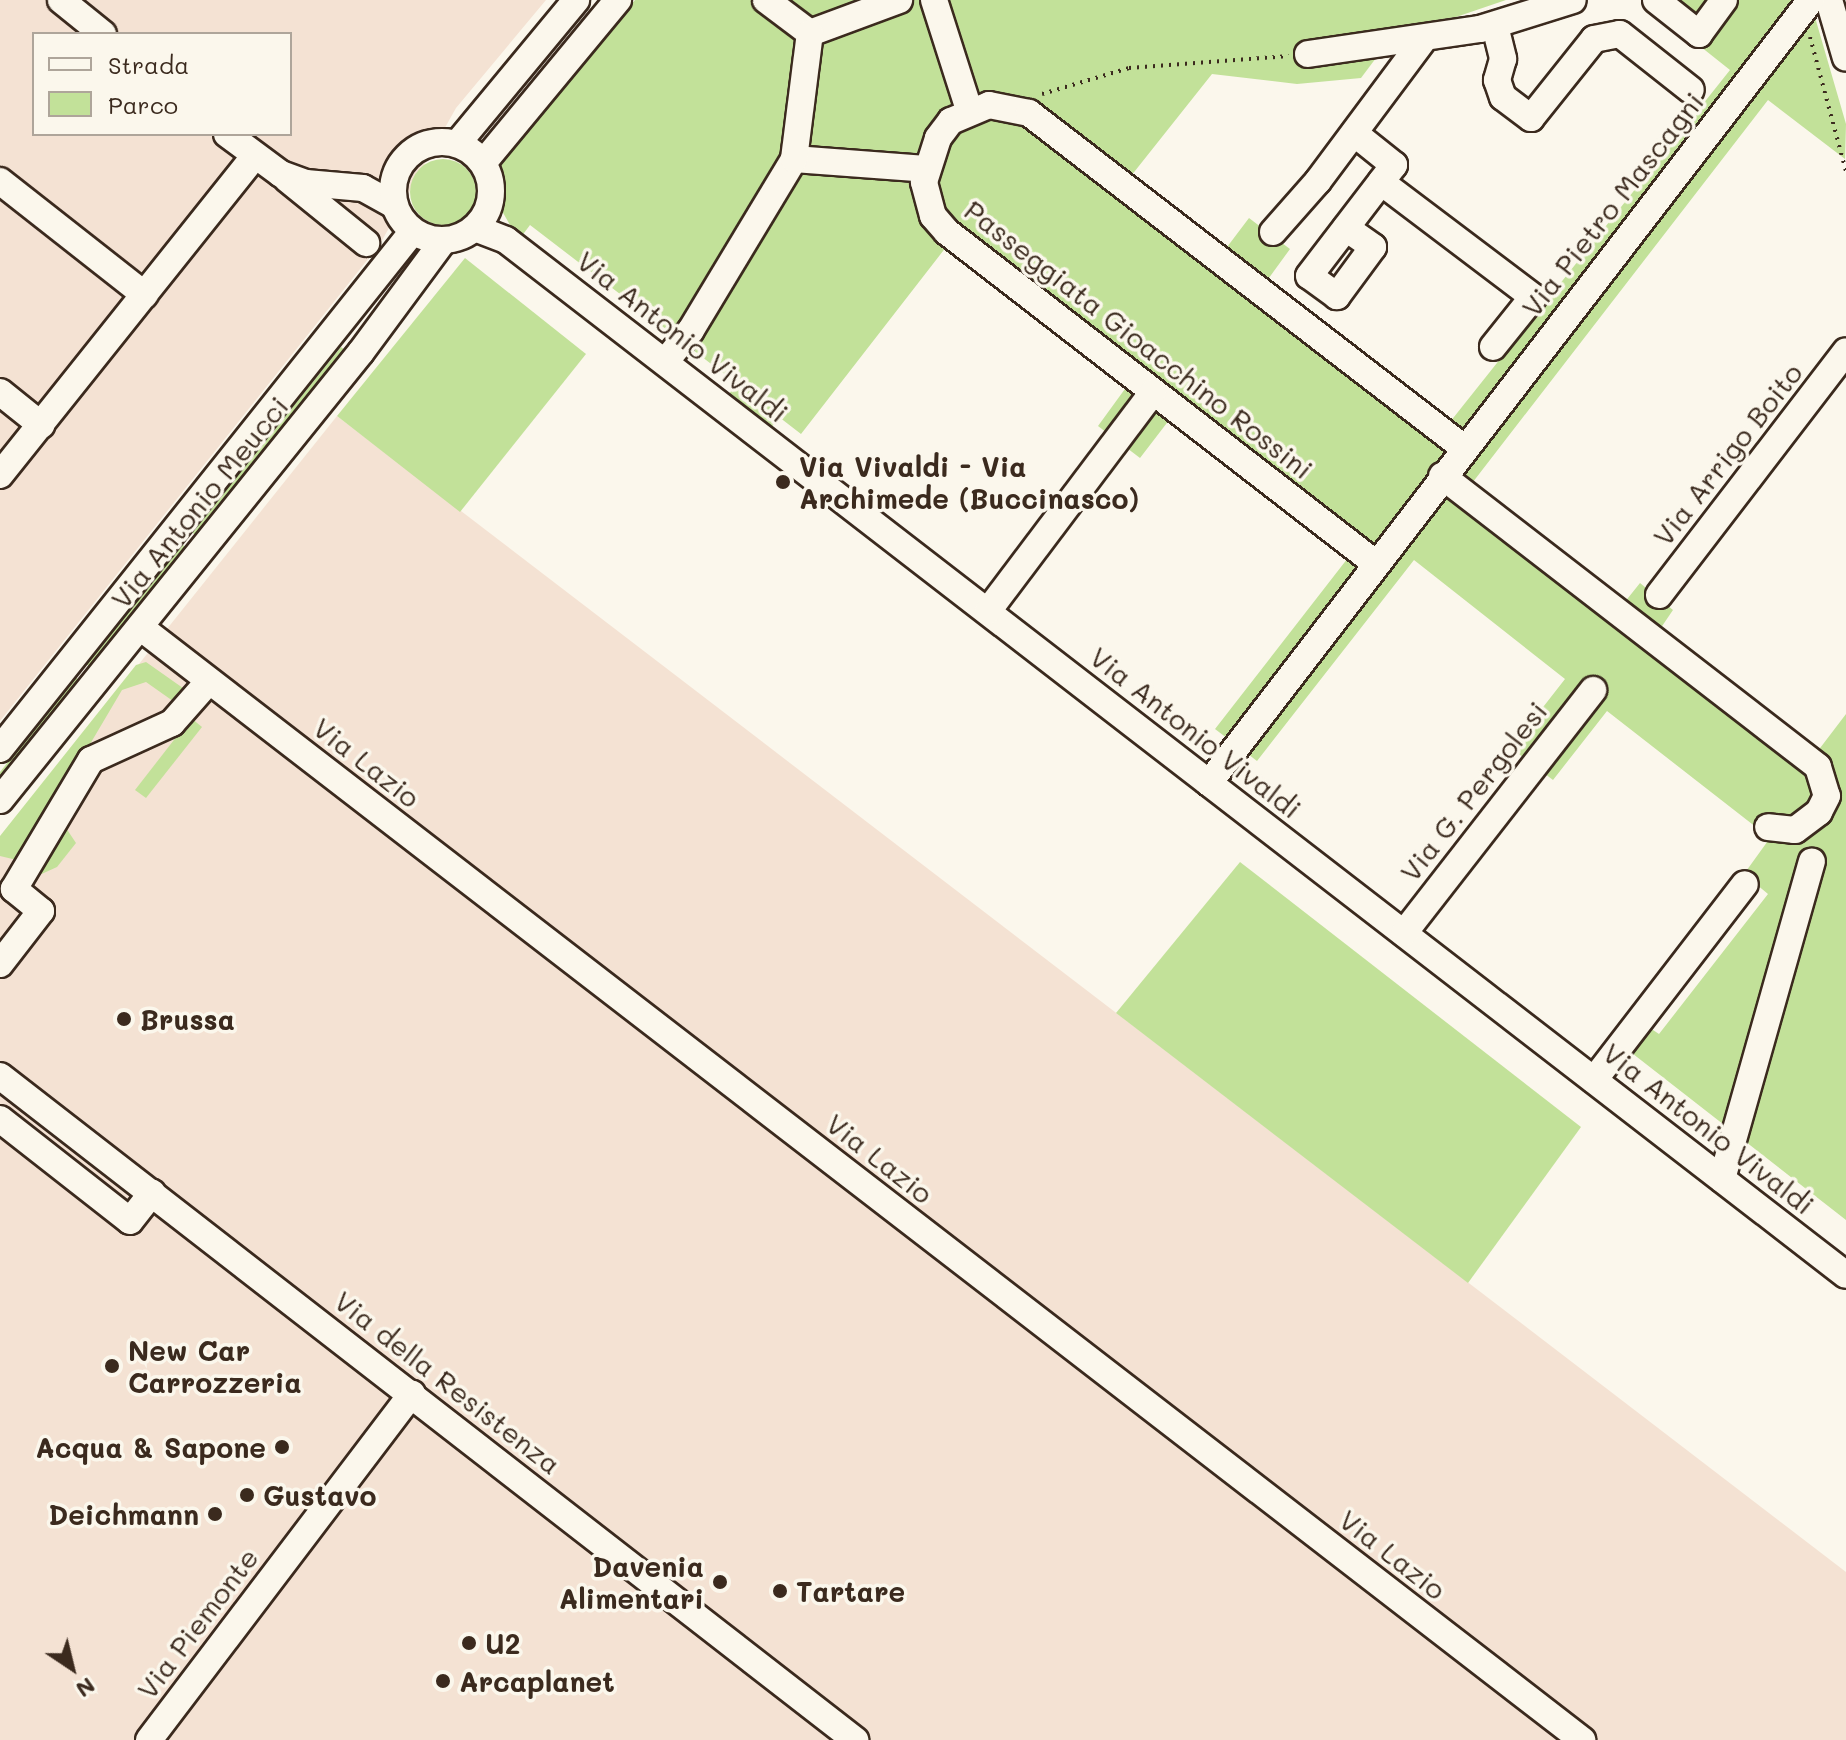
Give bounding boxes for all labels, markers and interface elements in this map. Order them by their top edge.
legend [32,32,292,136]
text: Strada [108,49,189,80]
street label: Via Pietro Mascagni [1514,85,1710,323]
text: Parco [108,89,178,120]
street label: Passeggiata Gioacchino Rossini [958,193,1320,485]
street label: Via Antonio Vivaldi [571,243,795,429]
street label: Via Arrigo Boito [1645,356,1809,552]
street label: Via Antonio Meucci [103,389,295,615]
place label: Via Vivaldi - Via Archimede (Buccinasco) [799,449,1139,515]
marker: Via Vivaldi - Via Archimede (Buccinasco) [774,473,792,491]
street label: Via Antonio Vivaldi [1084,639,1308,825]
street label: Via G. Pergolesi [1392,694,1554,888]
street label: Via Lazio [307,710,427,814]
place label: Brussa [140,1002,235,1036]
marker: Brussa [115,1010,133,1028]
street label: Via Antonio Vivaldi [1597,1035,1821,1221]
street label: Via Lazio [820,1106,940,1210]
street label: Via della Resistenza [328,1283,568,1481]
place label: New Car Carrozzeria [128,1333,302,1399]
marker: New Car Carrozzeria [103,1357,121,1375]
place label: Acqua & Sapone [35,1430,266,1464]
marker: Acqua & Sapone [273,1438,291,1456]
place label: Gustavo [263,1478,377,1512]
marker: Gustavo [238,1486,256,1504]
place label: Deichmann [48,1497,199,1531]
street label: Via Lazio [1333,1502,1453,1606]
marker: Deichmann [206,1505,224,1523]
street label: Via Piemonte [129,1541,265,1705]
place label: Davenia Alimentari [559,1549,704,1615]
marker: Davenia Alimentari [711,1573,729,1591]
place label: Tartare [796,1574,905,1608]
marker: Tartare [771,1582,789,1600]
place label: U2 [485,1626,520,1660]
north arrow [32,1628,112,1708]
marker: U2 [460,1634,478,1652]
place label: Arcaplanet [459,1664,615,1698]
text: N [71,1671,101,1705]
marker: Arcaplanet [434,1672,452,1690]

